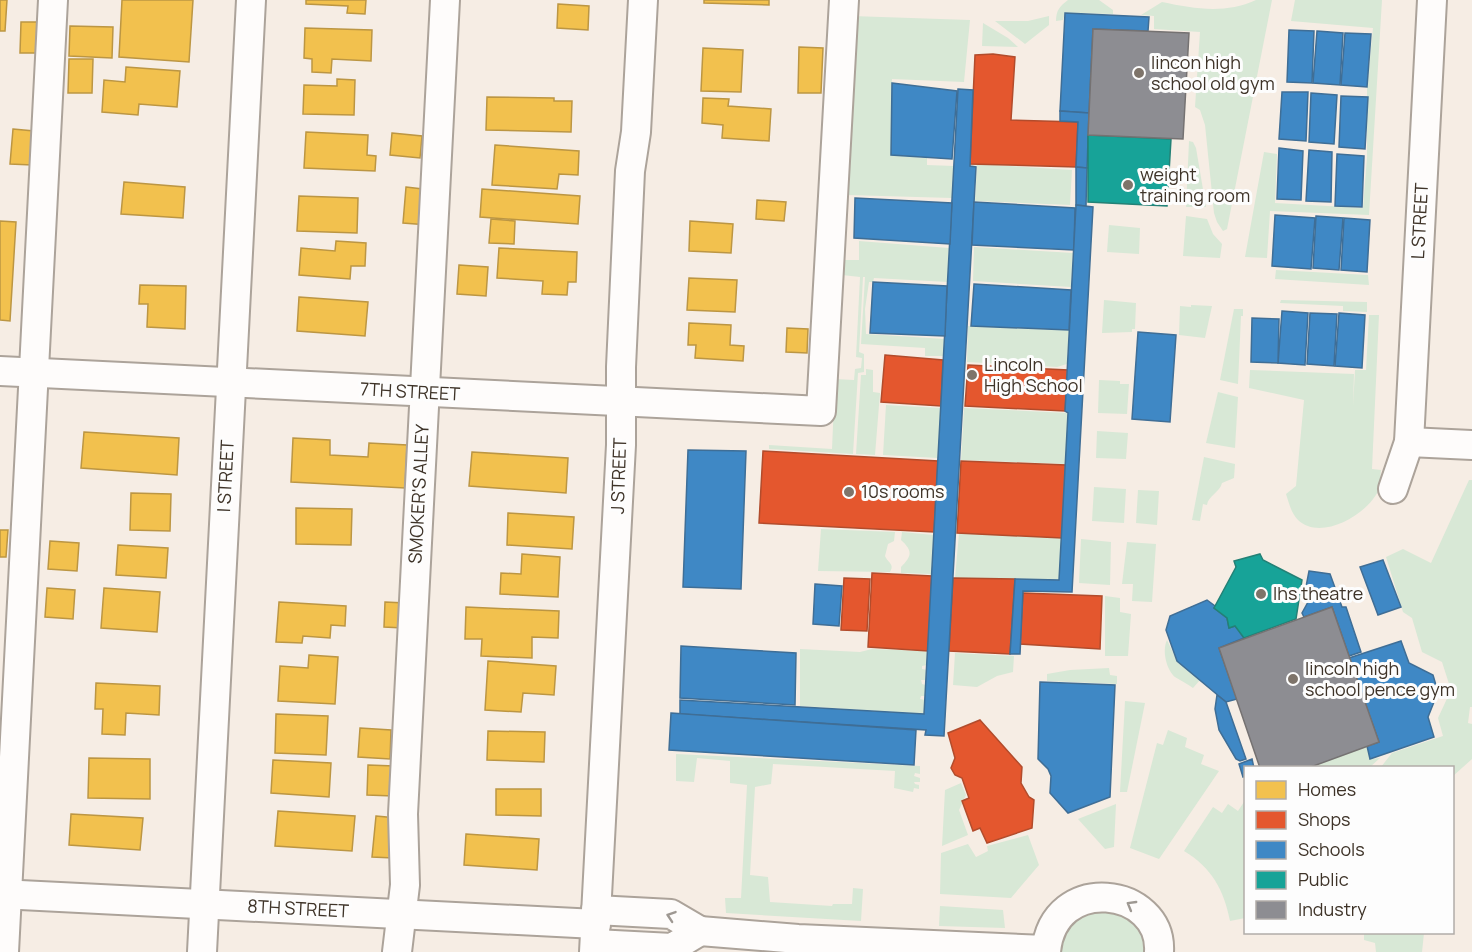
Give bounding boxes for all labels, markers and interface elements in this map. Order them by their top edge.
place label: lincon high school old gym [1151,50,1275,95]
marker: lincon high school old gym [1132,66,1146,80]
place label: weight training room [1140,162,1250,207]
marker: weight training room [1121,178,1135,192]
street label: L STREET [1405,182,1433,260]
place label: Lincoln High School [984,352,1083,397]
marker: Lincoln High School [965,368,979,382]
street label: 7TH STREET [359,376,461,406]
street label: SMOKER'S ALLEY [402,423,434,564]
street label: J STREET [605,437,631,515]
street label: I STREET [211,439,239,513]
place label: 10s rooms [861,479,944,503]
marker: 10s rooms [842,485,856,499]
place label: lhs theatre [1273,581,1363,605]
marker: lhs theatre [1254,587,1268,601]
place label: lincoln high school pence gym [1305,656,1455,701]
marker: lincoln high school pence gym [1286,672,1300,686]
legend [1244,766,1454,934]
text: Homes [1298,777,1356,801]
text: Shops [1298,807,1350,831]
text: Schools [1298,837,1365,861]
text: Public [1298,867,1349,891]
street label: 8TH STREET [247,893,350,923]
text: Industry [1298,897,1367,921]
one-way arrow [1127,900,1137,912]
one-way arrow [667,911,677,924]

